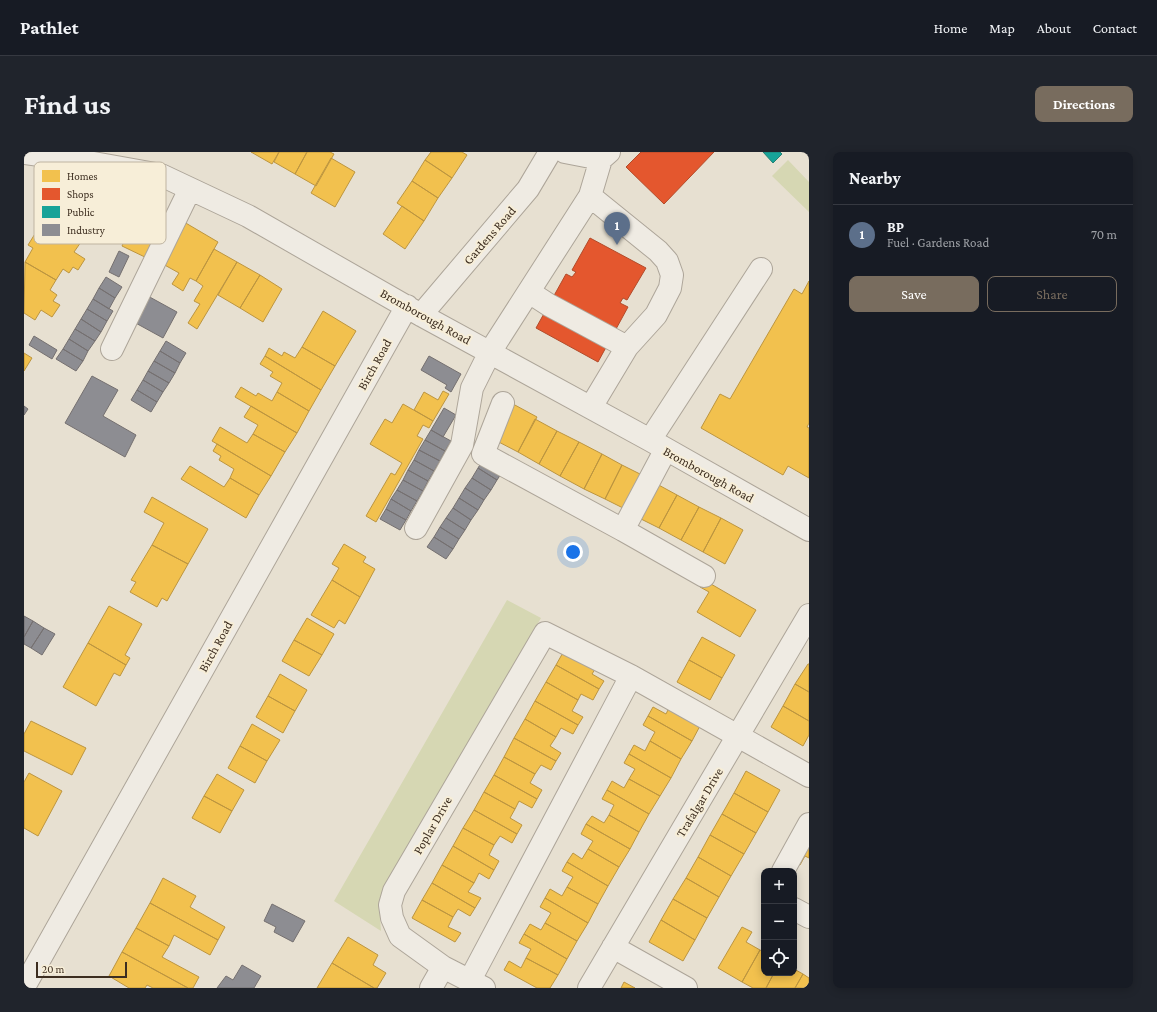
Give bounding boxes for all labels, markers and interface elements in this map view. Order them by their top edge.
text: Pathlet [20,17,78,38]
text: Home [934,20,967,36]
text: Map [989,20,1015,36]
text: About [1037,20,1071,36]
text: Contact [1093,20,1137,36]
button: Directions [1035,86,1133,122]
text: Find us [24,89,111,120]
legend [34,162,166,244]
text: Nearby [849,169,901,188]
text: Homes [67,170,98,182]
text: Shops [67,188,94,201]
street label: Gardens Road [460,203,519,267]
text: Public [67,206,95,218]
pin: 1 [604,212,630,245]
text: BP [887,219,904,235]
text: Industry [67,224,106,237]
text: 1 [860,227,864,242]
text: 70 m [1091,227,1117,242]
text: Fuel · Gardens Road [887,235,989,250]
button: Save [849,276,979,312]
button: Share [987,276,1117,312]
street label: Bromborough Road [378,285,474,348]
street label: Birch Road [354,336,395,392]
street label: Bromborough Road [661,443,757,506]
your location [563,542,583,562]
street label: Birch Road [195,618,236,674]
street label: Trafalgar Drive [673,765,726,840]
street label: Poplar Drive [410,793,455,857]
map controls [761,868,797,976]
button: + [761,868,797,904]
button: − [761,904,797,940]
button: locate [761,940,797,976]
scale bar [36,960,127,979]
text: 20 m [42,963,64,975]

